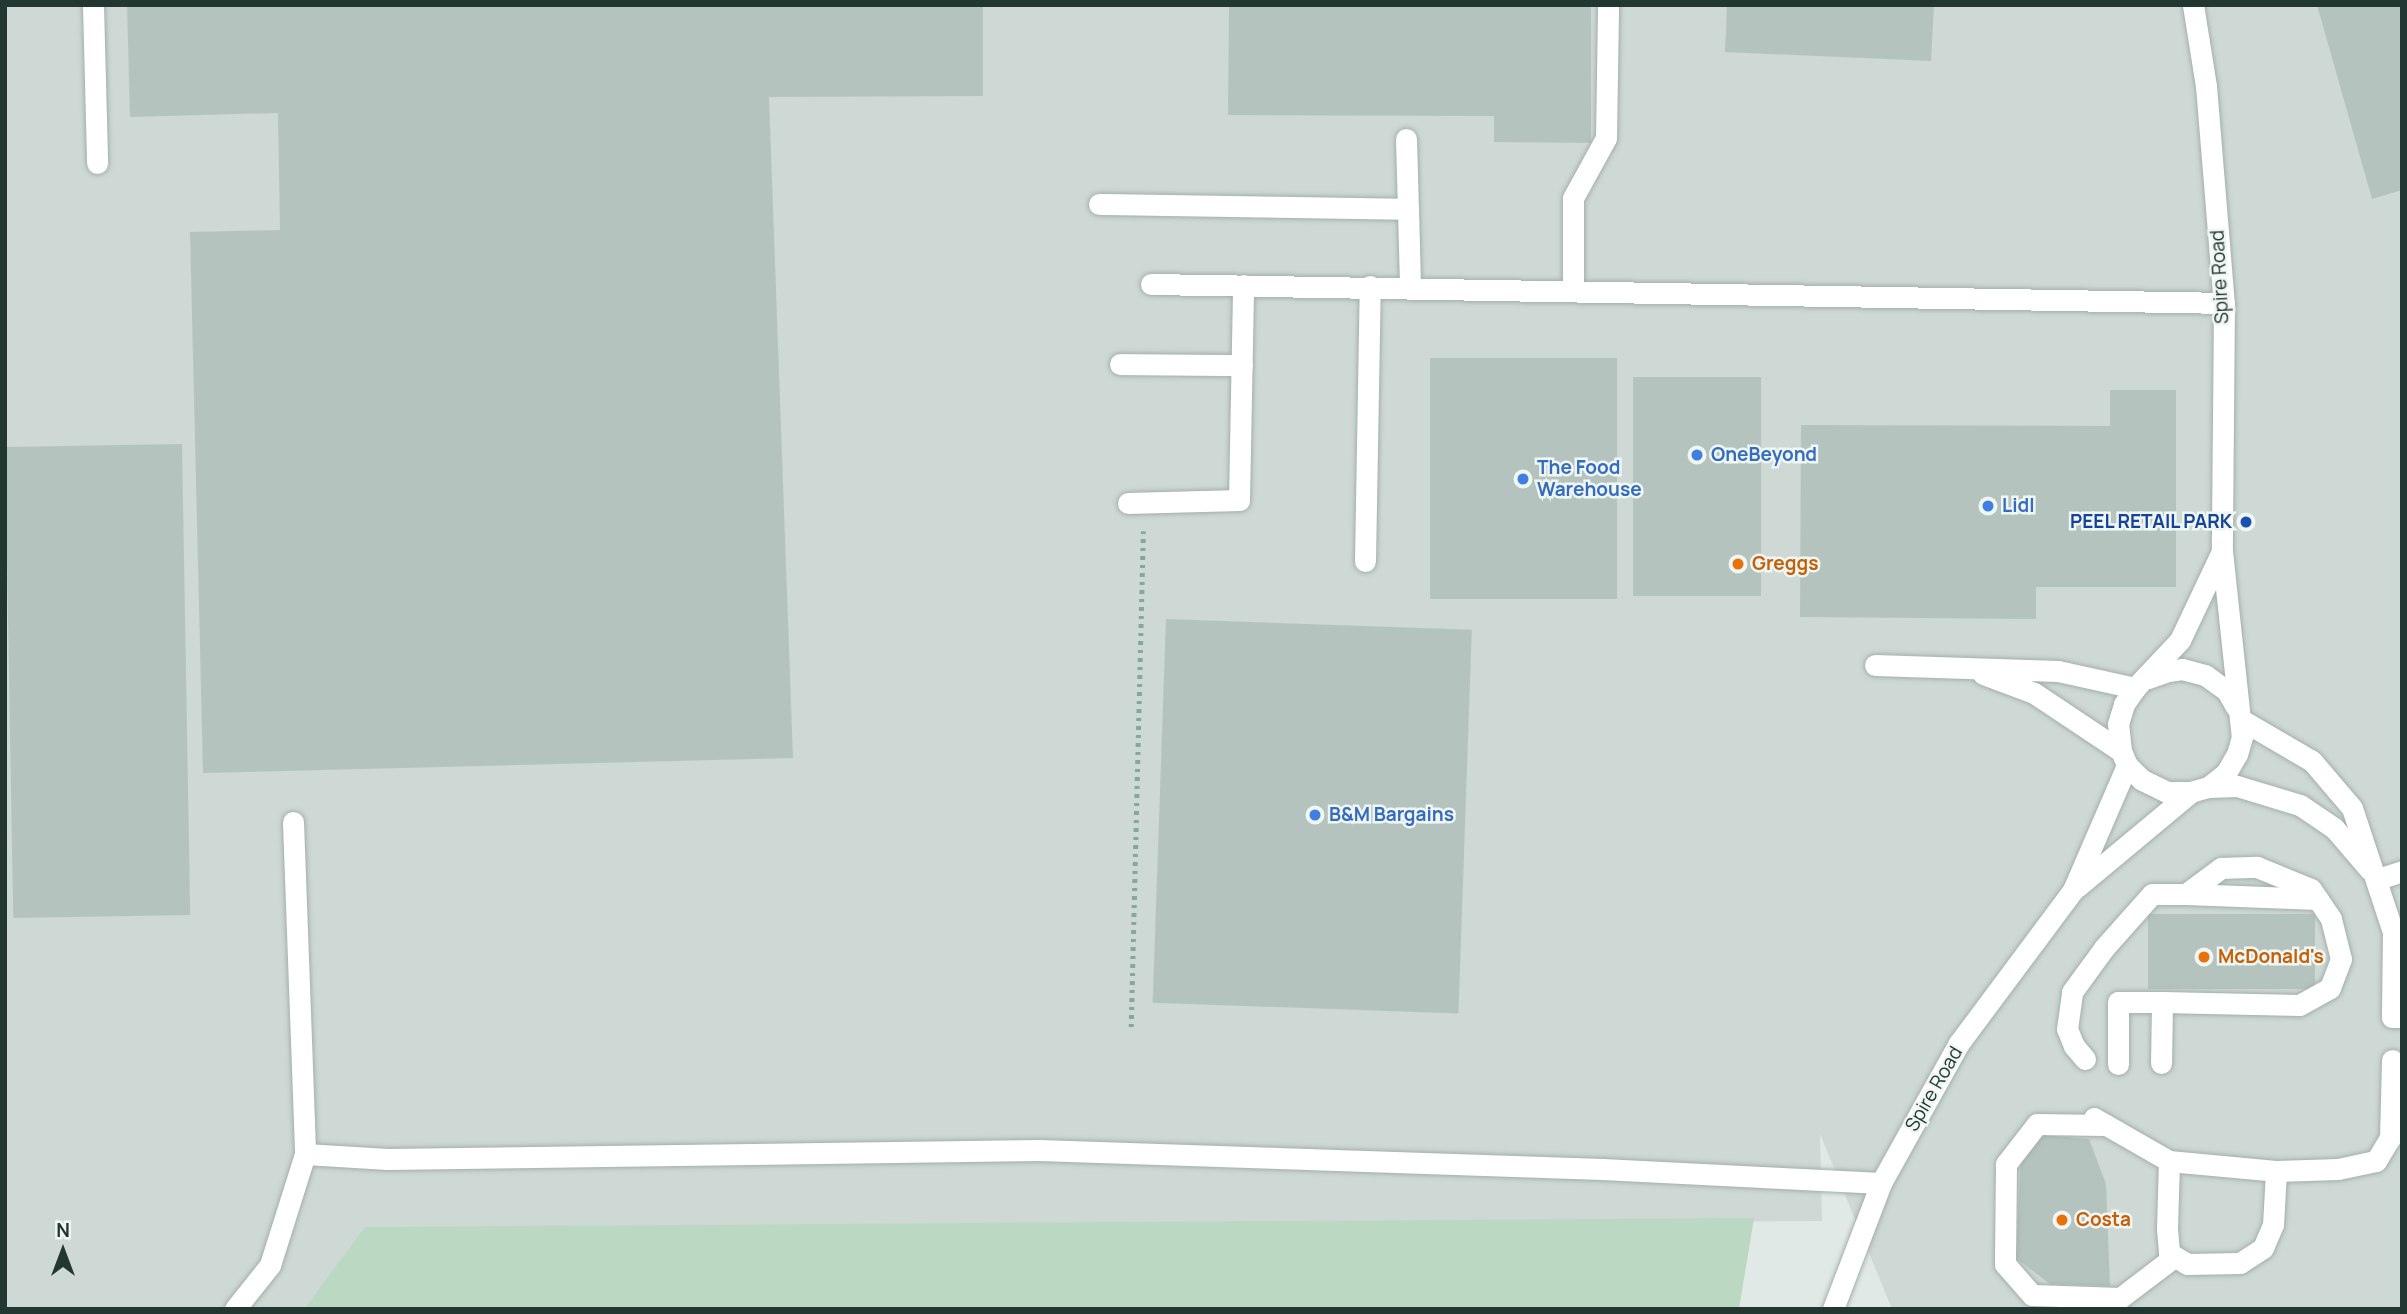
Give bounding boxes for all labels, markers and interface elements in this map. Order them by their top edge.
street label: Spire Road [2206,229,2234,325]
place label: OneBeyond [1711,444,1817,466]
marker: OneBeyond [1689,447,1705,463]
place label: The Food Warehouse [1537,457,1642,501]
marker: The Food Warehouse [1515,471,1531,487]
place label: Lidl [2002,495,2035,517]
marker: Lidl [1980,498,1996,514]
place label: PEEL RETAIL PARK [2068,511,2232,533]
marker: PEEL RETAIL PARK [2238,514,2254,530]
place label: Greggs [1752,553,1818,575]
marker: Greggs [1730,556,1746,572]
place label: B&M Bargains [1329,804,1454,826]
marker: B&M Bargains [1307,807,1323,823]
place label: McDonald's [2218,946,2324,968]
marker: McDonald's [2196,949,2212,965]
street label: Spire Road [1901,1043,1967,1135]
place label: Costa [2076,1209,2131,1231]
marker: Costa [2054,1212,2070,1228]
north arrow [28,1216,98,1286]
text: N [56,1217,70,1243]

